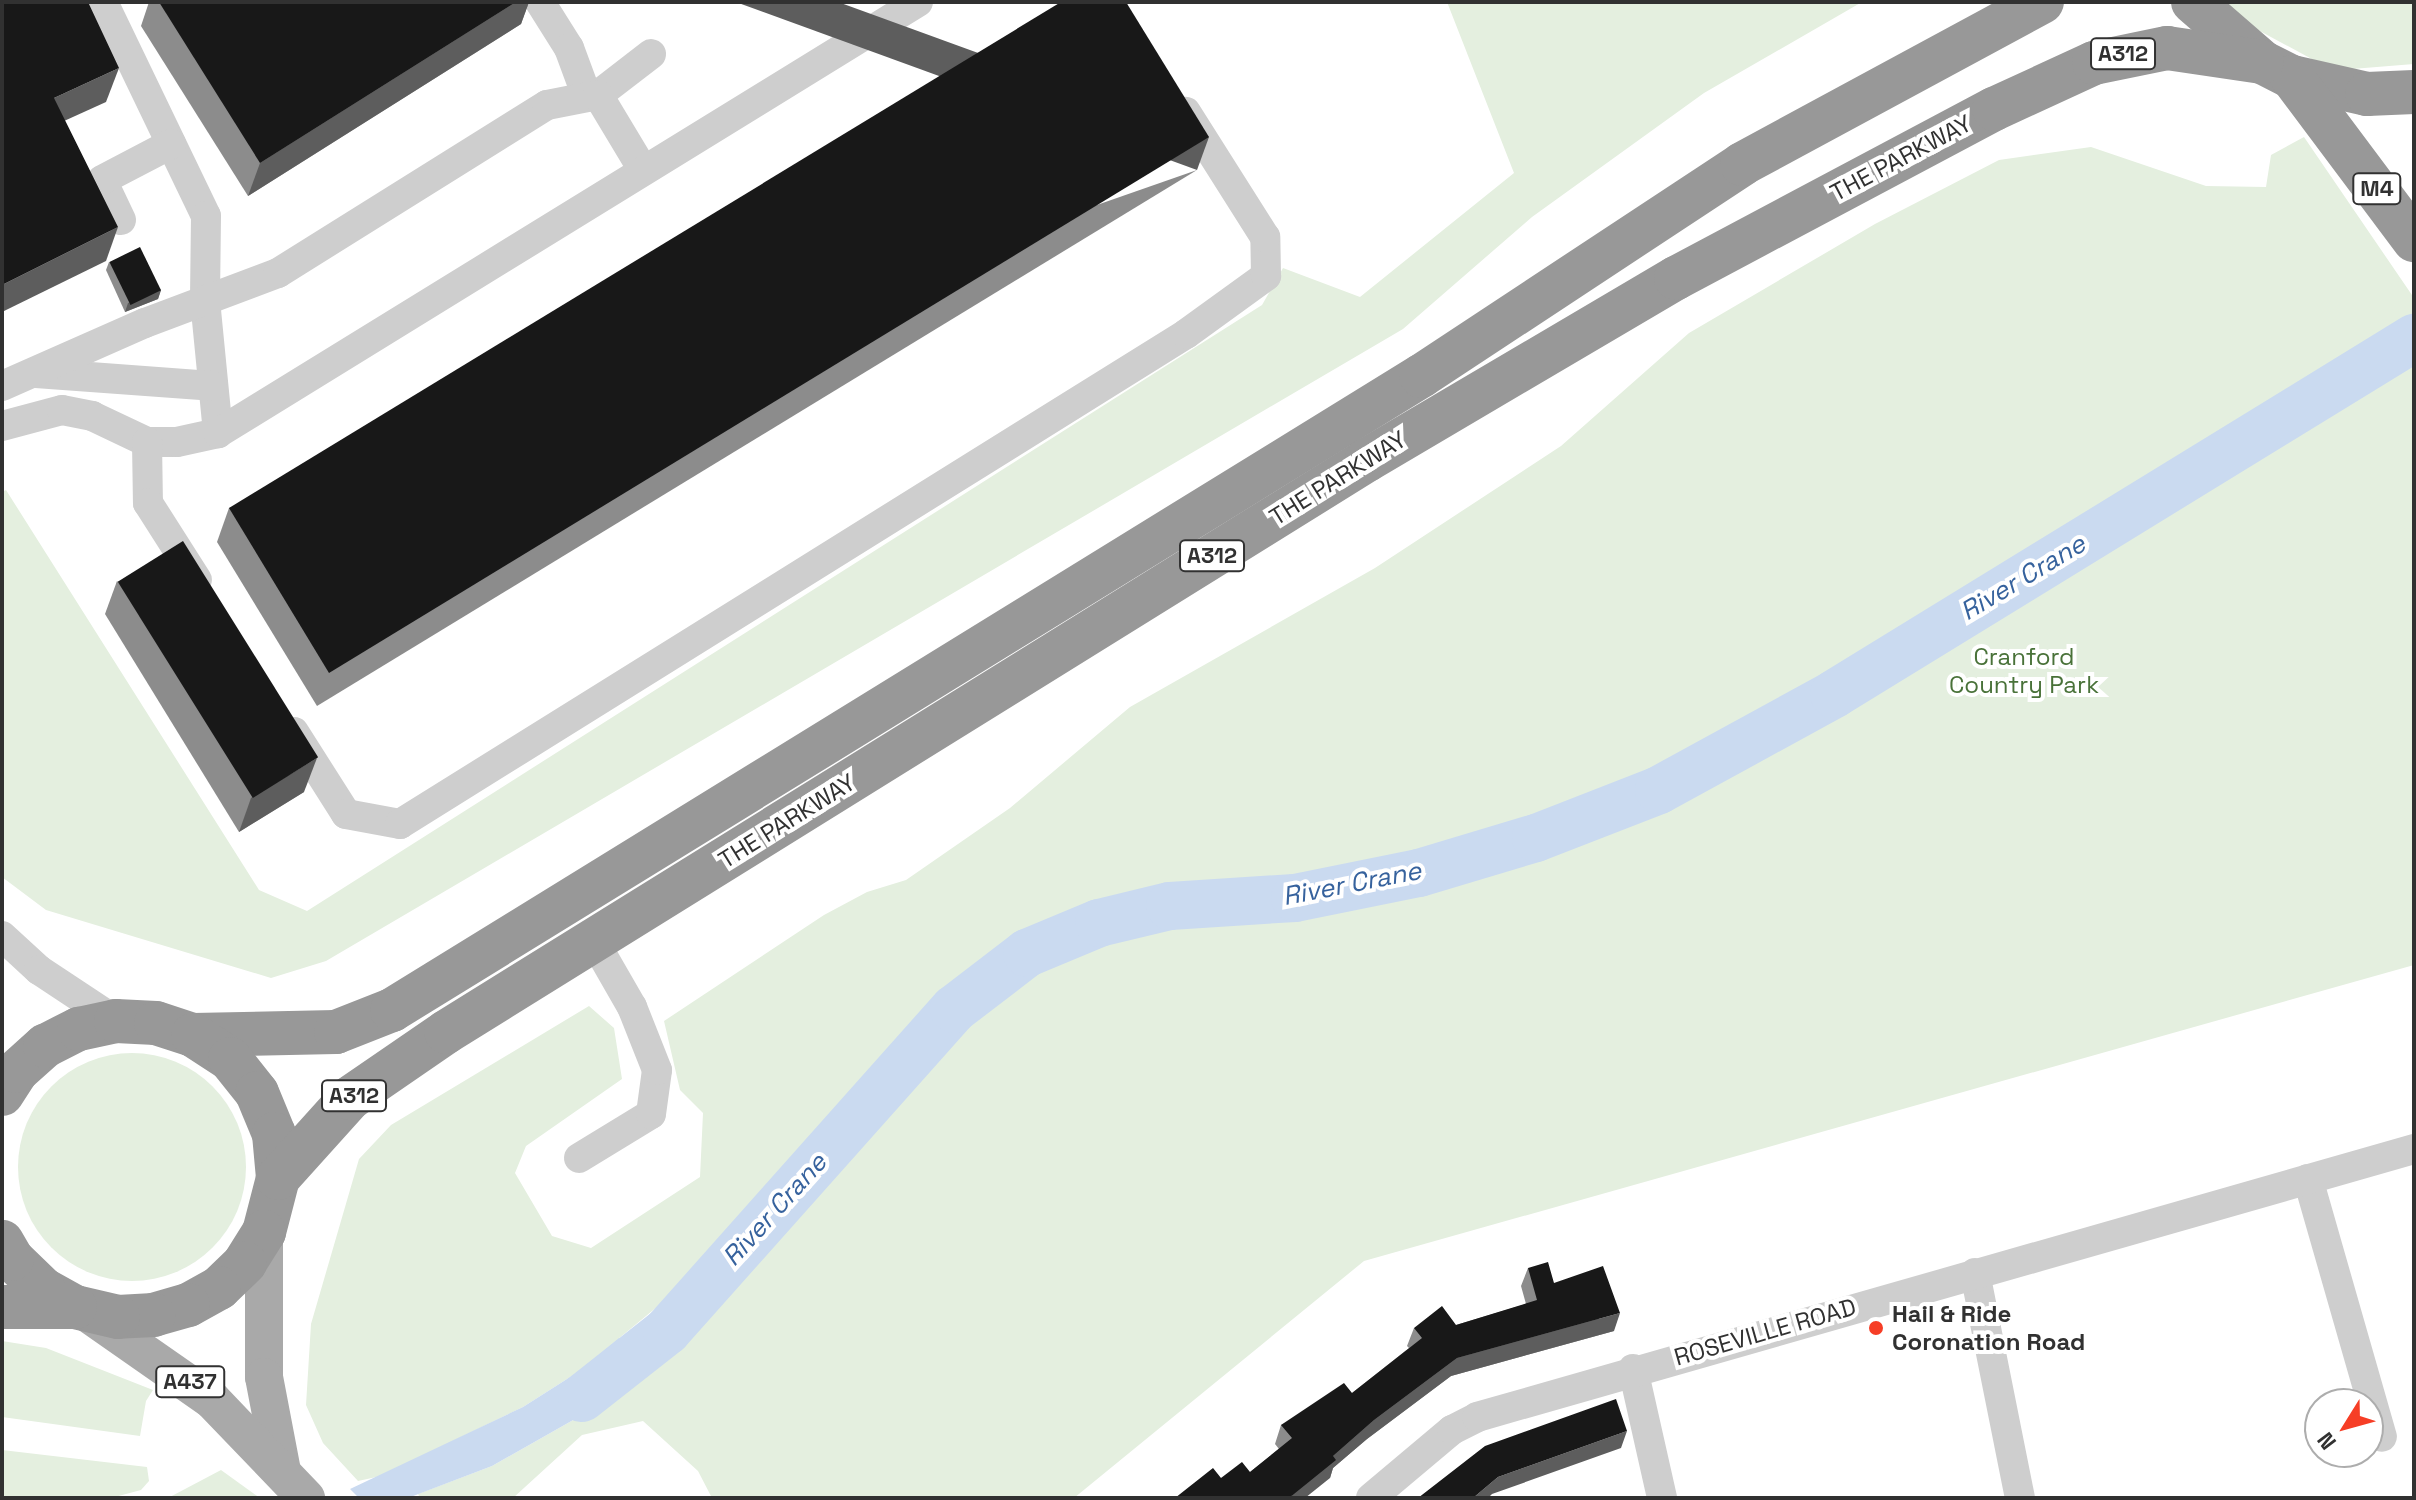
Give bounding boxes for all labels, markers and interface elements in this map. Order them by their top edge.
road number: A312 [2089,36,2157,72]
street label: THE PARKWAY [1825,109,1977,207]
road number: M4 [2351,171,2403,207]
street label: THE PARKWAY [1264,425,1412,531]
water label: River Crane [1955,528,2091,628]
road number: A312 [1178,538,1246,574]
park label: Cranford Country Park [1949,643,2099,699]
street label: THE PARKWAY [713,768,861,874]
water label: River Crane [1280,855,1424,913]
road number: A312 [320,1078,388,1114]
water label: River Crane [716,1147,834,1273]
street label: ROSEVILLE ROAD [1671,1292,1859,1372]
place label: Hail & Ride Coronation Road [1892,1300,2085,1356]
marker: Hail & Ride Coronation Road [1867,1319,1885,1337]
road number: A437 [154,1364,226,1400]
north arrow [2304,1388,2384,1468]
text: N [2311,1427,2342,1456]

